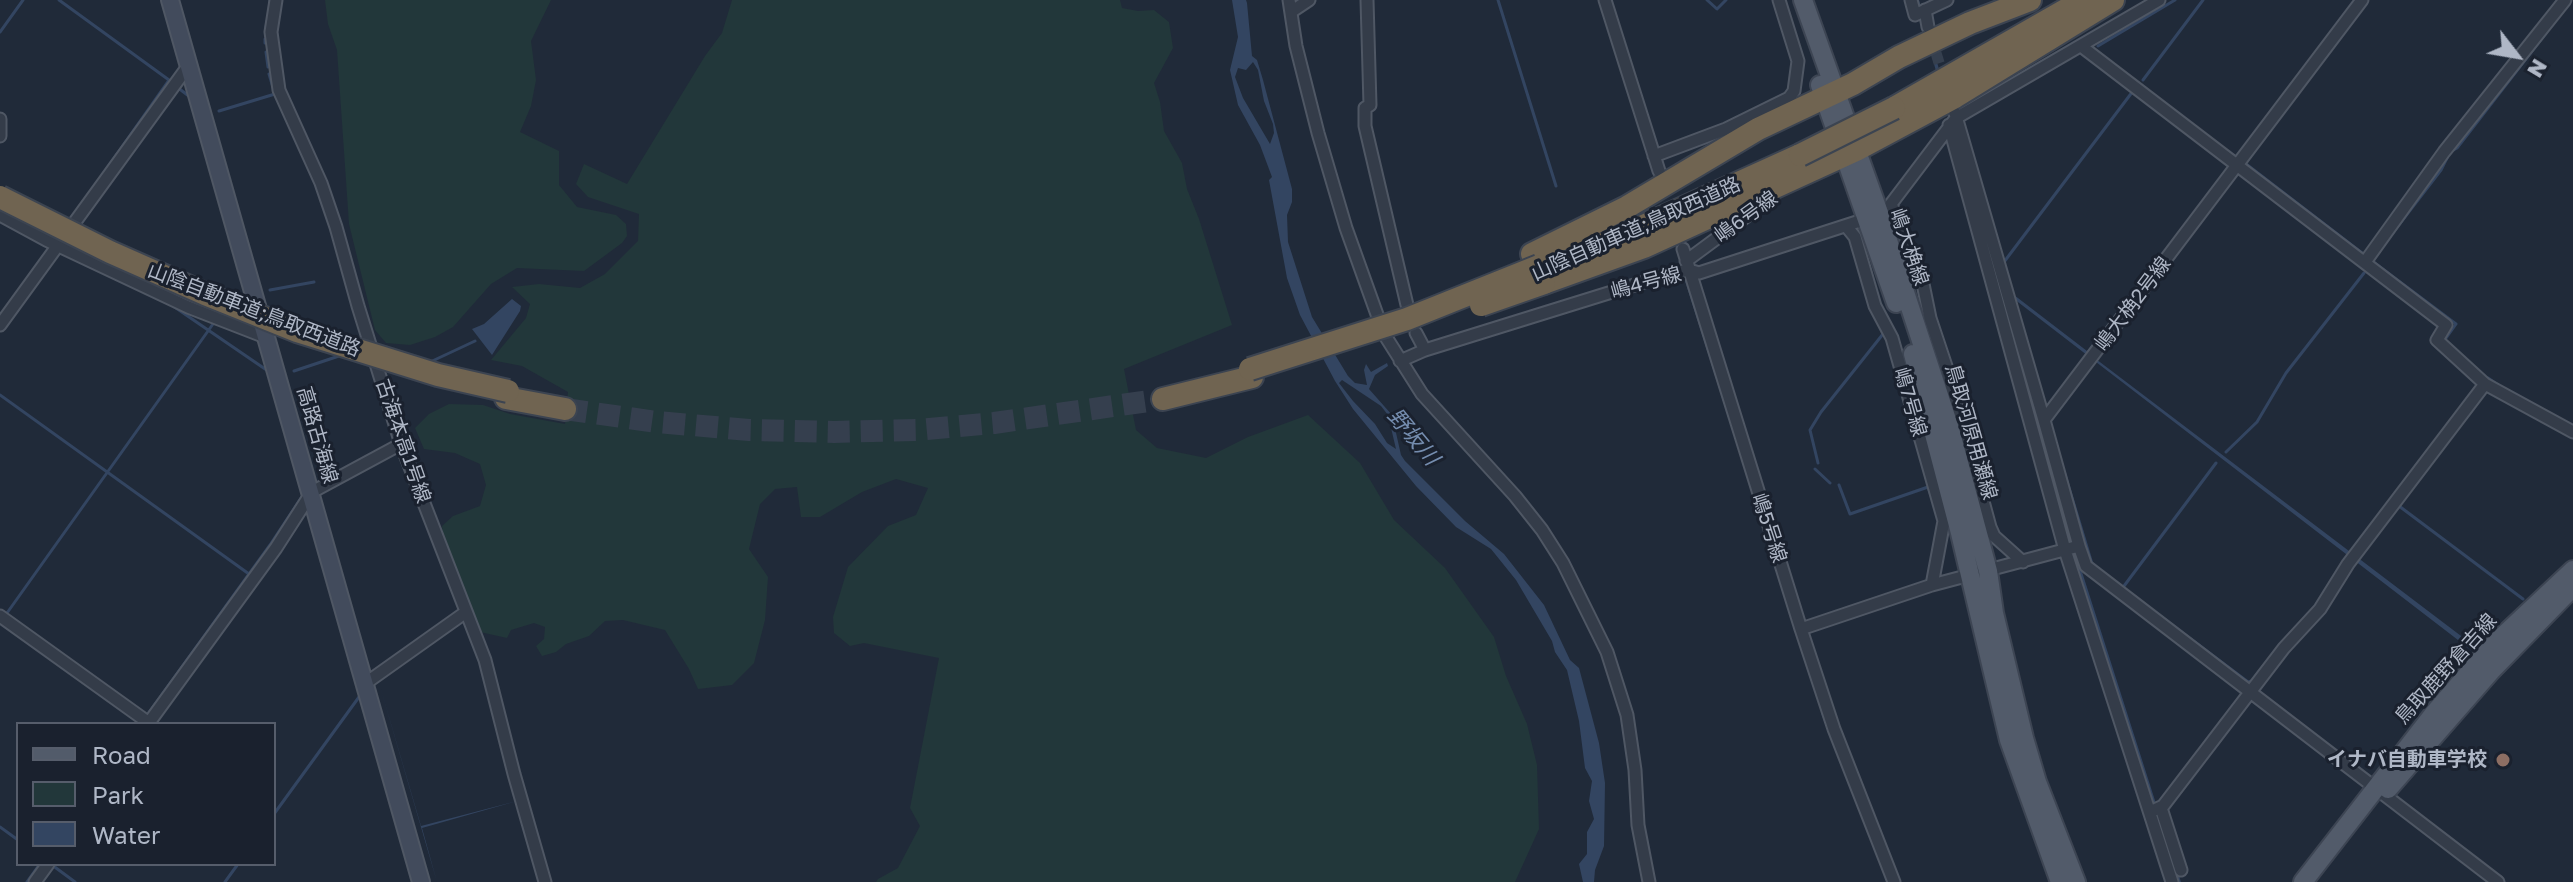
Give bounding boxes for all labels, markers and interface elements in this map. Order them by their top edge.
north arrow [2477,16,2557,96]
text: N [2522,54,2554,83]
street label: 山陰自動車道;鳥取西道路 [1528,172,1744,286]
street label: 嶋6号線 [1710,186,1782,248]
street label: 嶋大桷線 [1885,205,1933,289]
street label: 嶋大桷2号線 [2090,252,2176,356]
street label: 山陰自動車道;鳥取西道路 [144,258,364,362]
street label: 嶋4号線 [1608,262,1684,304]
street label: 鳥取河原用瀬線 [1940,361,2002,503]
street label: 嶋7号線 [1889,365,1931,439]
street label: 古海本高1号線 [371,376,435,506]
street label: 高路古海線 [292,384,342,486]
water label: 野坂川 [1382,403,1444,471]
street label: 嶋5号線 [1747,490,1791,566]
street label: 鳥取鹿野倉吉線 [2390,609,2502,729]
legend [16,722,276,866]
text: Road [92,740,151,769]
place label: イナバ自動車学校 [2327,748,2487,772]
marker: イナバ自動車学校 [2494,751,2512,769]
text: Park [92,780,144,809]
text: Water [92,820,160,849]

